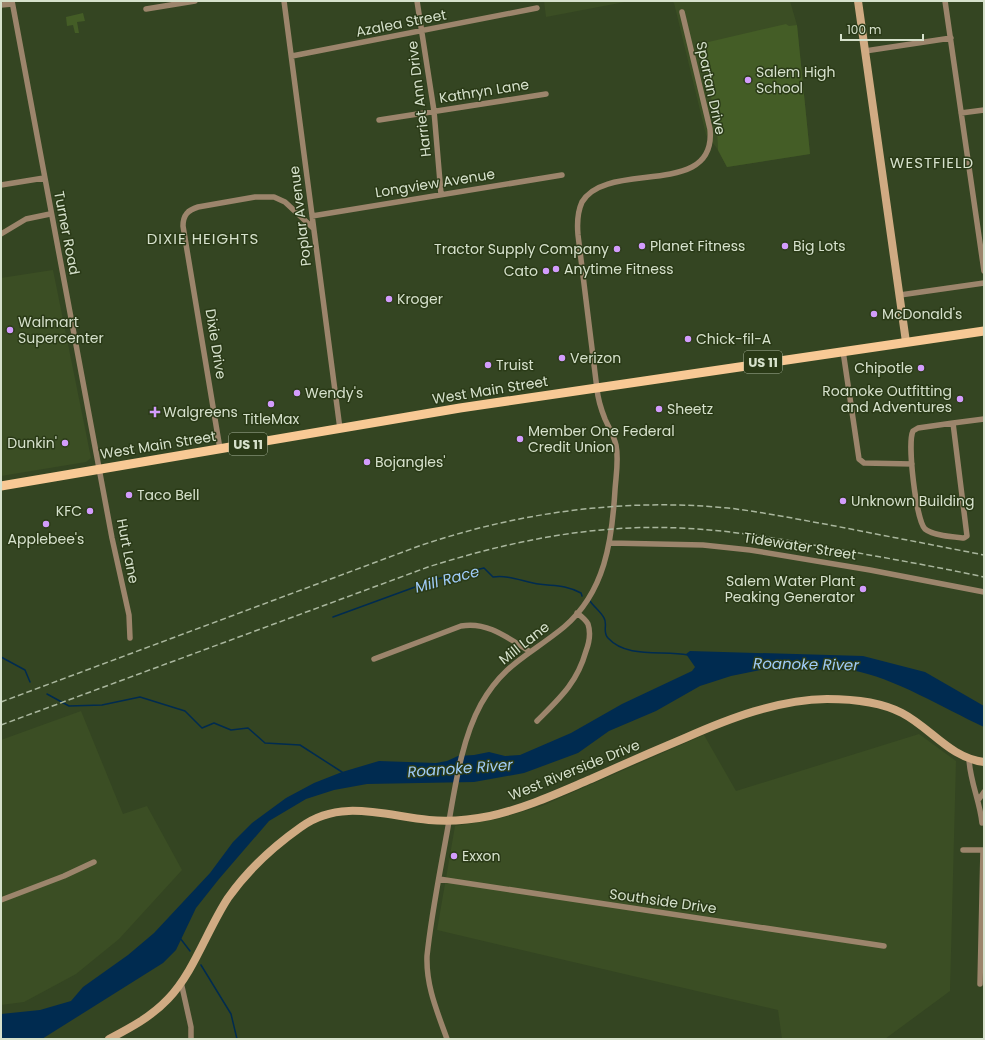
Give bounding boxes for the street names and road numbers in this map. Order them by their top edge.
street label: Azalea Street [354,4,448,42]
street label: Harriet Ann Drive [402,40,436,158]
street label: Spartan Drive [691,40,731,137]
street label: Kathryn Lane [438,74,531,108]
street label: Poplar Avenue [284,164,316,267]
street label: Longview Avenue [374,164,497,202]
street label: Turner Road [49,189,85,277]
street label: Dixie Drive [201,307,231,381]
road number: US 11 [744,351,782,373]
street label: West Main Street [431,371,549,409]
street label: West Main Street [99,426,217,464]
road number: US 11 [229,433,267,455]
street label: Hurt Lane [112,517,144,586]
street label: Tidewater Street [742,527,858,565]
street label: Mill Lane [494,617,554,669]
street label: West Riverside Drive [505,734,643,805]
street label: Southside Drive [608,884,718,918]

